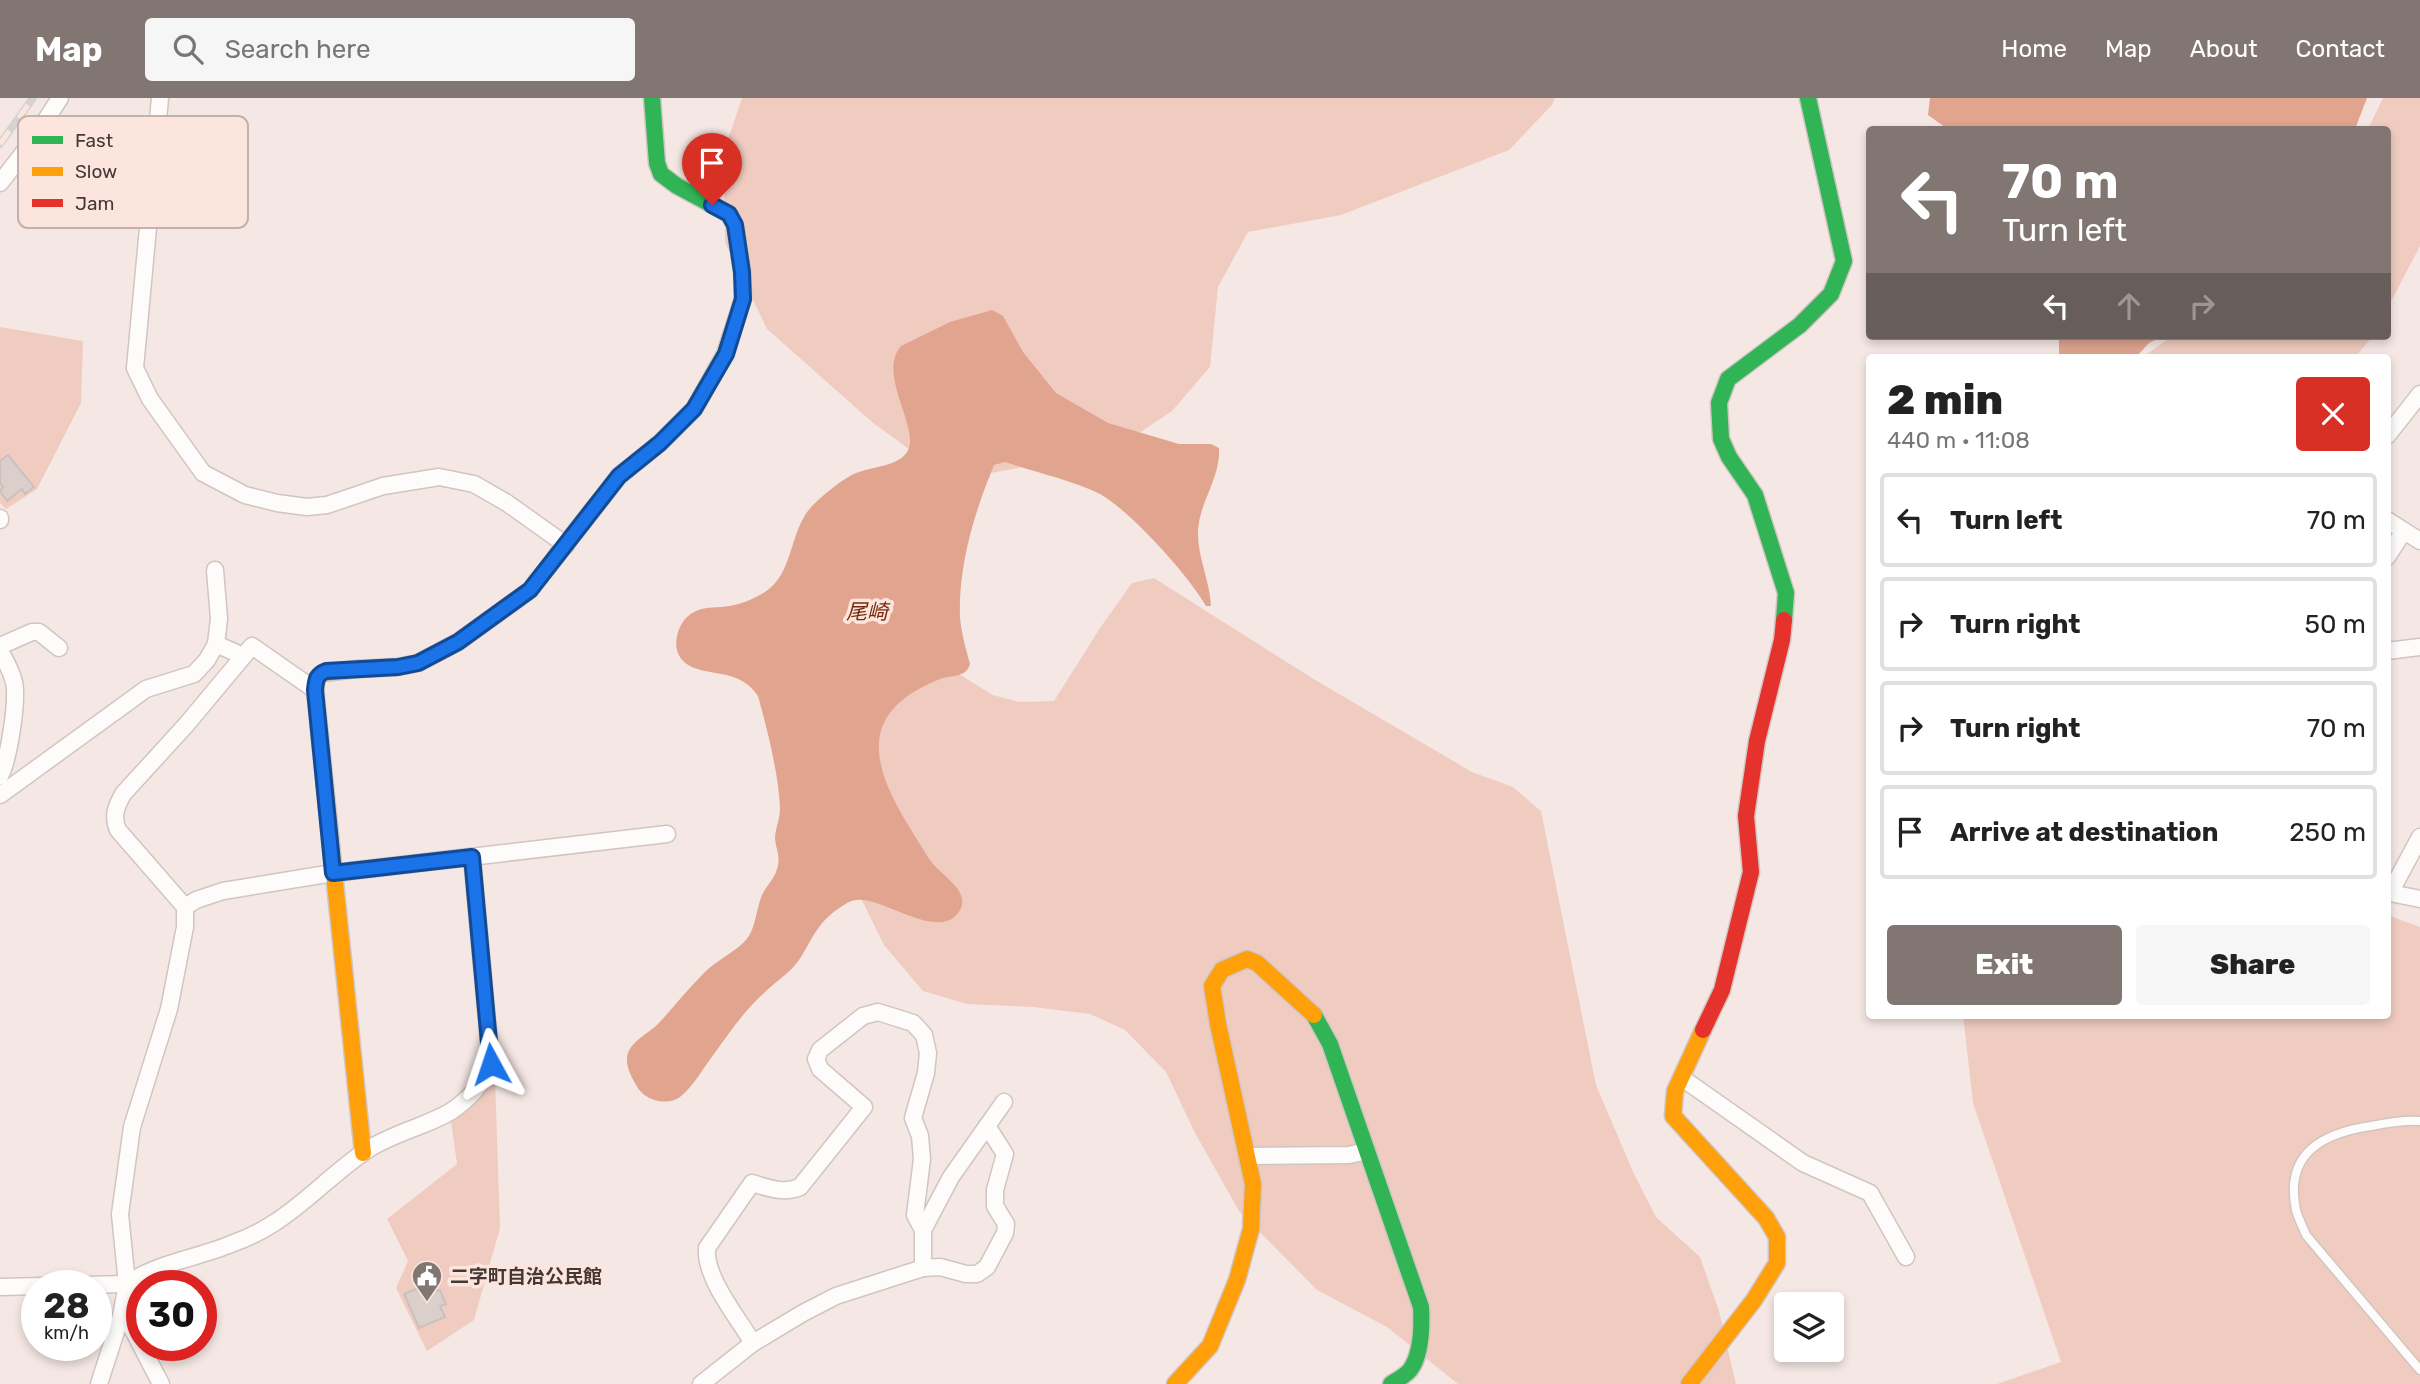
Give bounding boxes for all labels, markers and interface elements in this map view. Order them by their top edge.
search box [145,18,635,81]
text: Map [35,30,103,69]
icon: search [169,30,207,68]
text: Search here [225,34,370,65]
text: Home [2001,35,2067,63]
text: Map [2105,35,2152,63]
text: About [2190,35,2258,63]
text: Contact [2296,35,2385,63]
legend [18,116,248,228]
text: Fast [75,129,114,152]
pin [682,133,742,205]
icon: arrive [693,144,731,182]
text: 70 m [2002,152,2119,210]
icon: left [1887,154,1978,245]
text: Slow [75,160,117,183]
text: Jam [75,192,114,215]
text: Turn left [2002,211,2127,249]
icon: left [2037,287,2075,325]
icon: ahead [2110,287,2148,325]
icon: right [2183,287,2221,325]
text: 2 min [1887,375,2003,425]
button: close [2296,377,2370,451]
text: 440 m · 11:08 [1887,426,2030,454]
icon: left [1891,501,1929,539]
text: Turn left [1950,505,2062,536]
text: 70 m [2307,505,2366,536]
water label: 尾崎 [846,599,891,624]
icon: right [1891,605,1929,643]
text: Turn right [1950,609,2080,640]
text: 50 m [2305,609,2366,640]
icon: right [1891,709,1929,747]
text: Turn right [1950,713,2080,744]
text: 70 m [2307,713,2366,744]
icon: arrive [1891,813,1929,851]
text: Arrive at destination [1950,817,2218,848]
text: 250 m [2289,817,2366,848]
button: Exit [1887,925,2122,1005]
button: Share [2136,925,2370,1005]
position arrow [454,1027,528,1101]
public building icon: 二字町自治公民館 [410,1259,444,1303]
place label: 二字町自治公民館 [450,1265,602,1288]
speed limit sign: 30 [126,1270,217,1361]
text: 28 [43,1285,90,1327]
map controls [1774,1292,1844,1362]
button: layers [1774,1292,1844,1362]
text: km/h [44,1322,89,1344]

